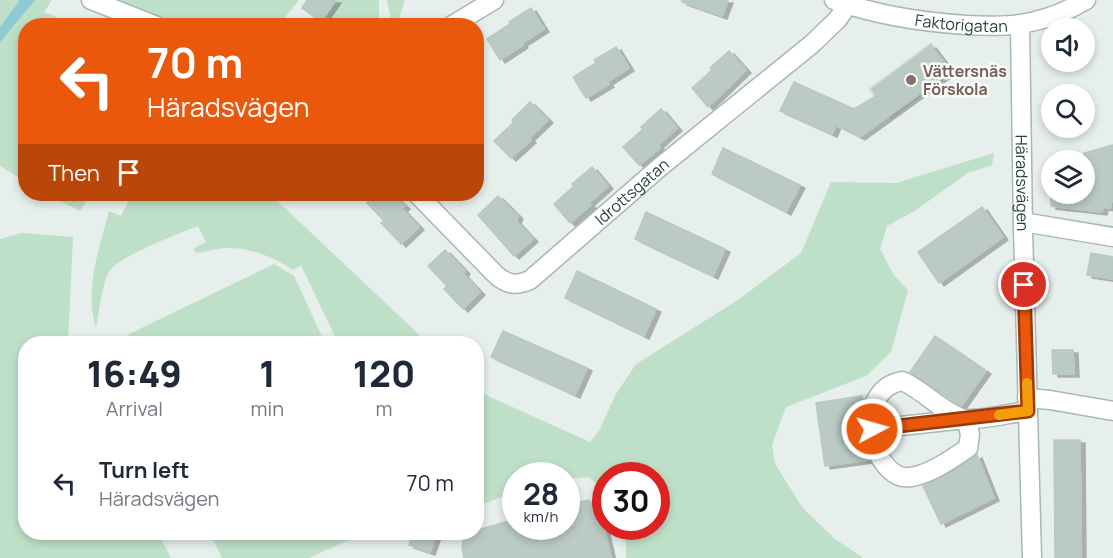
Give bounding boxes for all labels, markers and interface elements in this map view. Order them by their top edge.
street label: Faktorigatan [914,9,1008,37]
map controls [1041,18,1095,204]
button: sound [1041,18,1095,72]
text: 70 m [147,33,243,91]
icon: left [48,42,126,120]
place label: Vättersnäs Förskola [923,60,1007,100]
marker: Vättersnäs Förskola [904,73,918,87]
button: search [1041,84,1095,138]
text: Häradsvägen [147,88,310,125]
street label: Häradsvägen [1011,135,1034,231]
button: layers [1041,150,1095,204]
street label: Idrottsgatan [590,153,674,230]
icon: arrive [112,156,145,189]
text: Then [48,158,100,188]
pin [998,259,1049,310]
icon: arrive [1007,268,1040,301]
text: 16:49 [87,349,182,398]
text: 1 [259,349,276,398]
text: 120 [353,349,415,398]
text: Arrival [106,395,163,422]
text: min [251,395,284,422]
text: m [376,395,393,422]
position arrow [840,397,904,461]
text: Turn left [99,455,189,485]
speed limit sign: 30 [592,462,670,540]
icon: left [48,467,81,500]
text: 70 m [406,468,454,498]
text: 28 [523,473,559,514]
text: Häradsvägen [99,485,219,512]
text: km/h [524,506,558,527]

